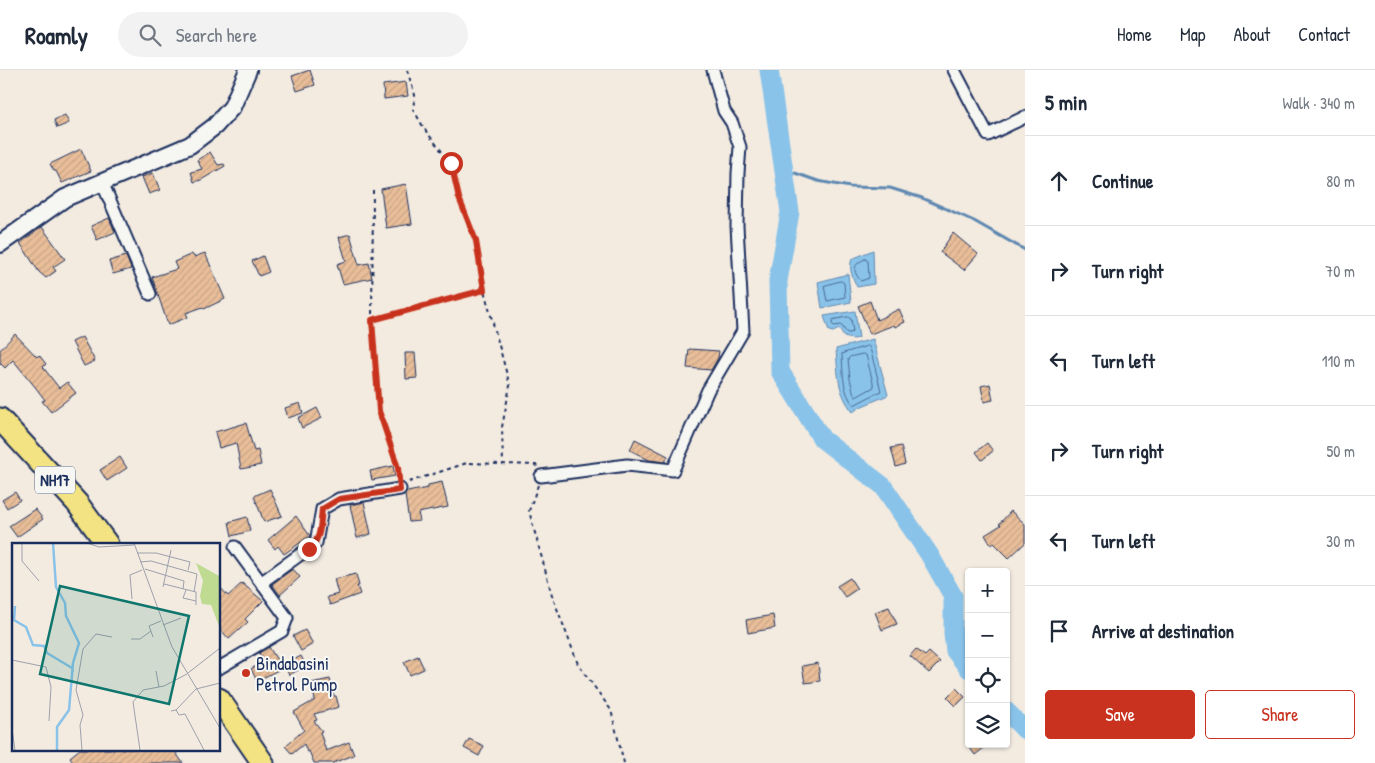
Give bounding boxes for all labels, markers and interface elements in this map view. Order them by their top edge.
search box [118,12,468,57]
text: Roamly [25,19,88,51]
icon: search [136,21,164,49]
text: Search here [176,22,257,48]
text: Home [1117,22,1152,47]
text: Map [1180,22,1205,47]
text: About [1233,22,1270,47]
text: Contact [1298,22,1350,47]
text: 5 min [1045,88,1087,117]
text: Walk · 340 m [1283,92,1355,114]
route start [440,152,463,175]
icon: ahead [1045,167,1073,195]
text: Continue [1092,168,1153,194]
text: 80 m [1326,170,1355,192]
icon: right [1045,257,1073,285]
text: Turn right [1092,258,1163,284]
text: 70 m [1325,260,1355,282]
icon: left [1045,347,1073,375]
text: Turn left [1092,348,1155,374]
text: 110 m [1322,350,1355,372]
icon: right [1045,437,1073,465]
text: Turn right [1092,438,1163,464]
text: 50 m [1327,440,1355,462]
road number: NH17 [35,466,75,494]
icon: left [1045,527,1073,555]
text: Turn left [1092,528,1155,554]
text: 30 m [1326,530,1355,552]
route end [298,538,321,561]
inset map [12,543,220,750]
map controls [965,568,1010,748]
button: + [965,568,1010,613]
button: − [965,613,1010,658]
icon: arrive [1045,617,1073,645]
text: Arrive at destination [1092,618,1234,644]
place label: Bindabasini Petrol Pump [256,651,337,697]
button: locate [965,658,1010,703]
marker: Bindabasini Petrol Pump [240,667,252,679]
button: Save [1045,690,1195,739]
button: Share [1205,690,1355,739]
button: layers [965,703,1010,748]

